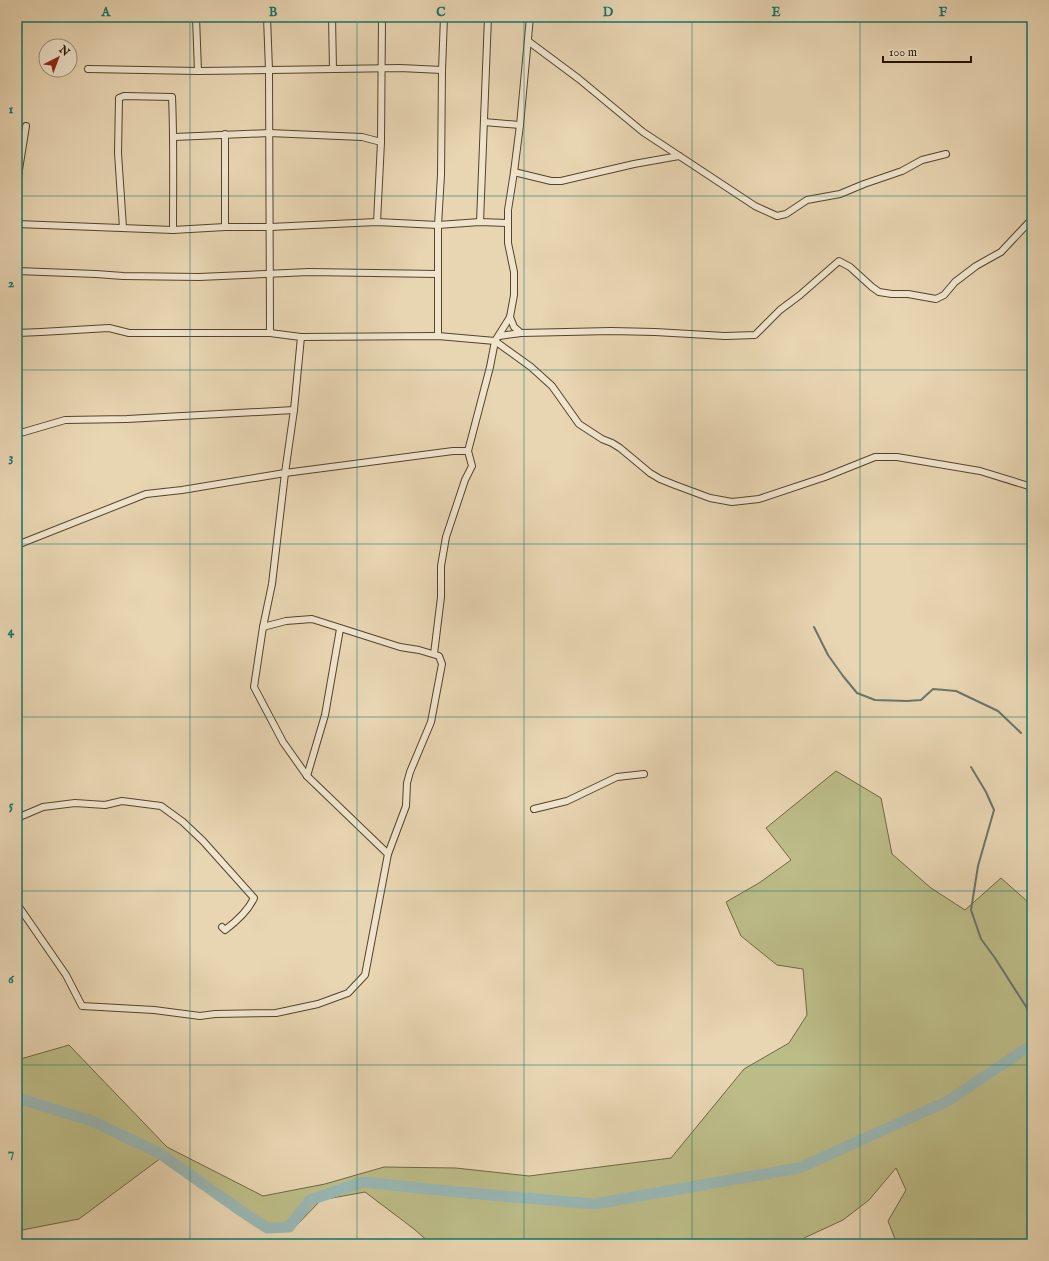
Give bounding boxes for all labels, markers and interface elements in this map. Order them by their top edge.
text: A [101,4,112,21]
text: B [269,4,278,21]
text: C [436,4,446,21]
text: D [603,4,614,21]
text: E [771,4,781,21]
text: F [939,4,948,21]
north arrow [38,38,78,78]
scale bar [883,38,971,64]
text: N [55,42,73,60]
text: 100 m [889,45,917,60]
text: 1 [9,101,14,118]
text: 2 [8,275,14,292]
text: 3 [9,449,14,466]
text: 4 [8,623,15,640]
text: 5 [9,797,14,814]
text: 6 [8,971,14,988]
text: 7 [8,1145,14,1162]

